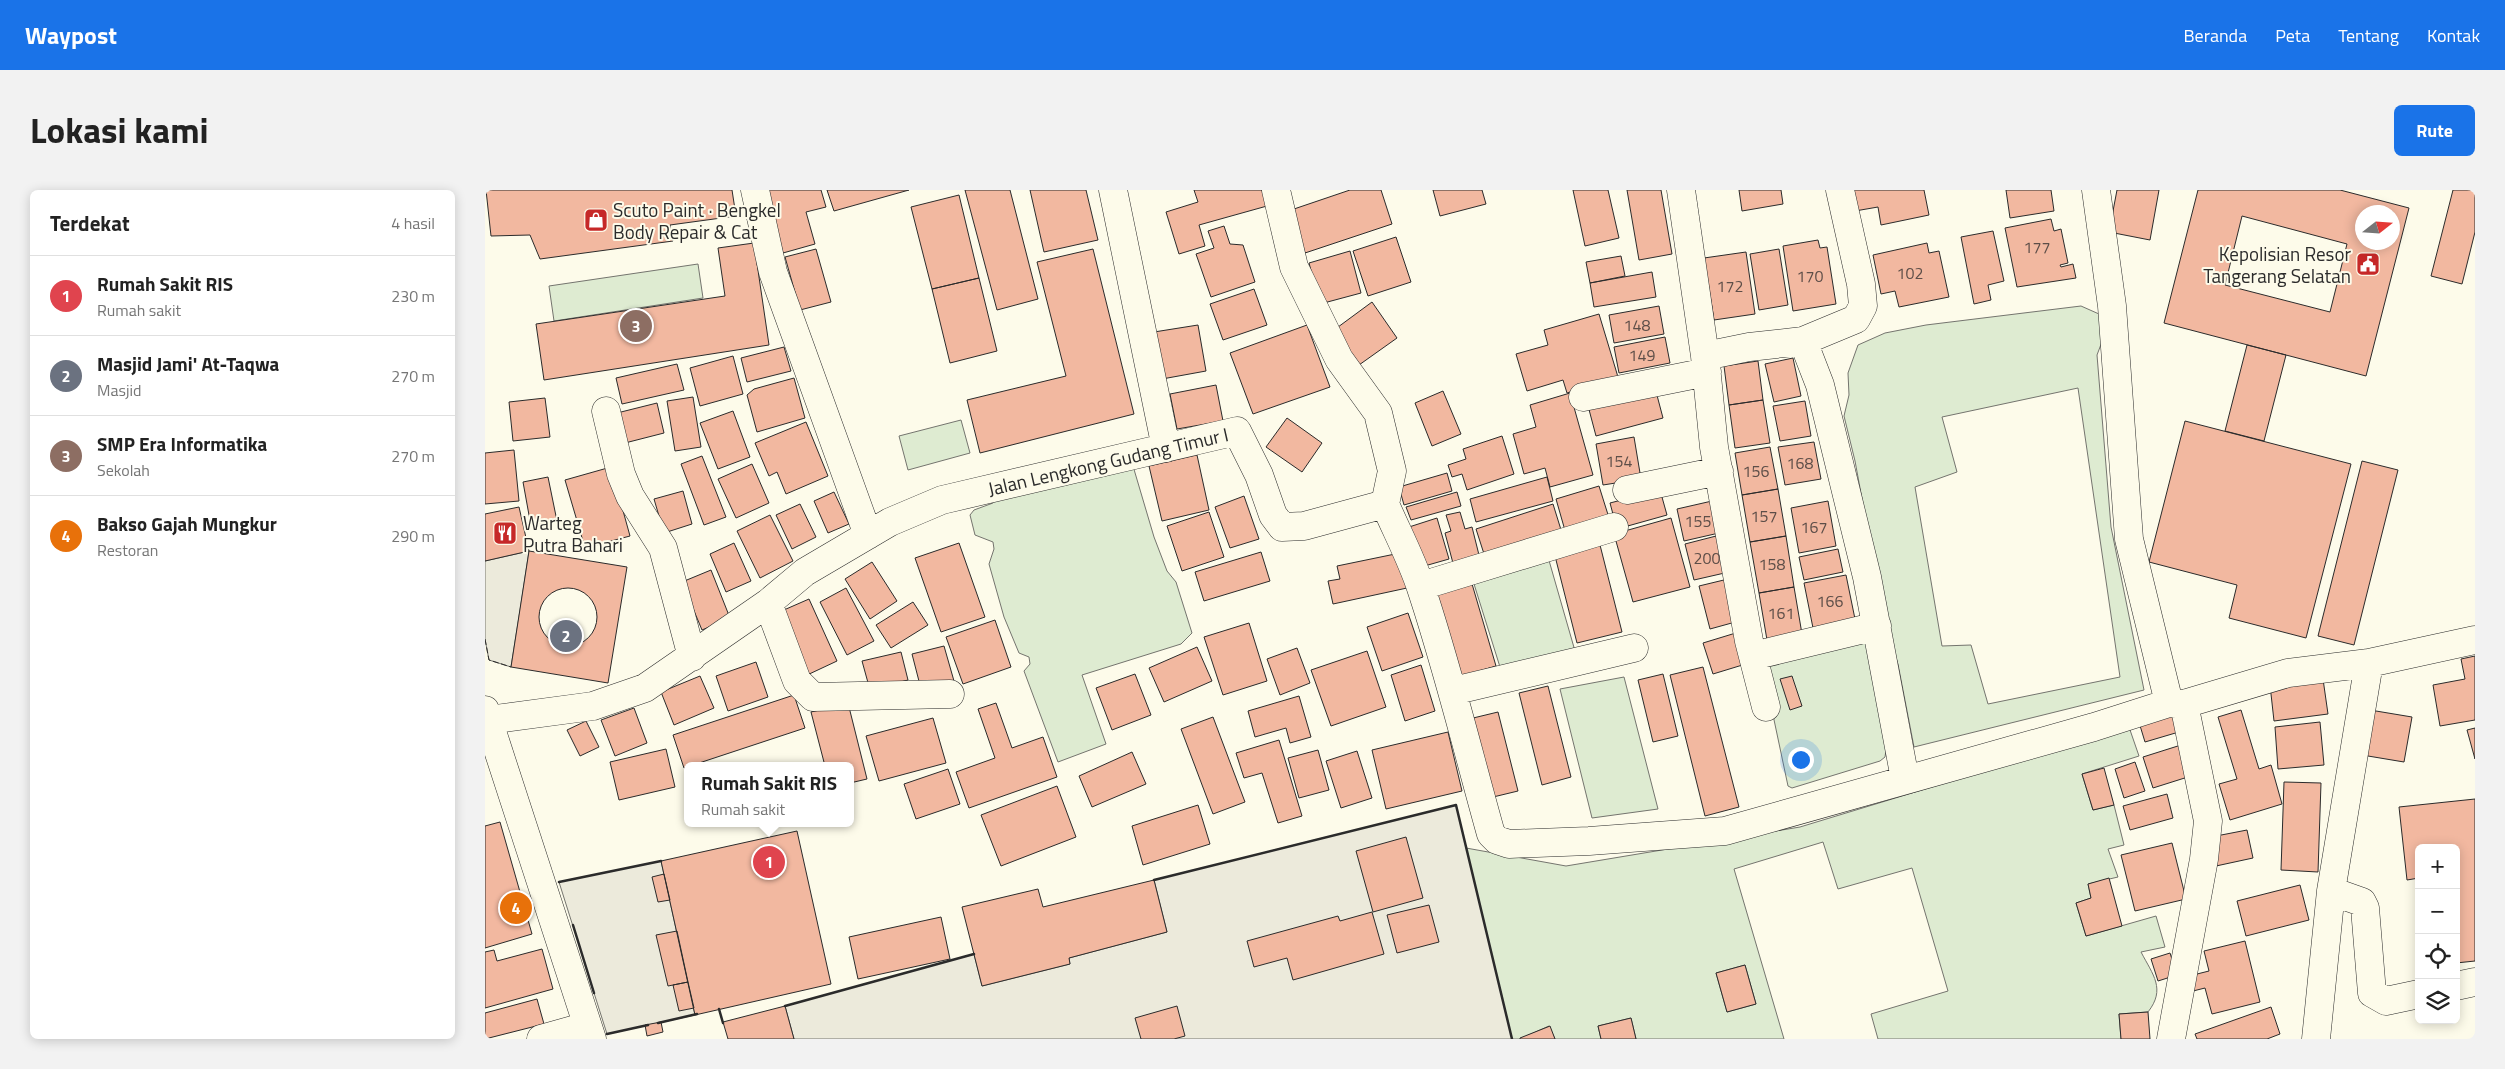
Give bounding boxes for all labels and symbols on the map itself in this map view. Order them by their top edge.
place label: Scuto Paint · Bengkel Body Repair & Cat [613,195,781,246]
north arrow [2355,205,2400,250]
shop icon: Scuto Paint · Bengkel Body Repair & Cat [583,207,609,233]
house number: 177 [2024,235,2050,259]
place label: Kepolisian Resor Tangerang Selatan [2203,239,2351,290]
public building icon: Kepolisian Resor Tangerang Selatan [2355,251,2381,277]
house number: 102 [1897,261,1923,285]
house number: 170 [1797,264,1823,288]
house number: 172 [1717,274,1743,298]
pin: 3 [620,307,652,345]
house number: 148 [1624,313,1650,337]
house number: 149 [1629,343,1655,367]
street label: Jalan Lengkong Gudang Timur I [985,419,1231,503]
house number: 154 [1606,449,1632,473]
house number: 168 [1787,451,1813,475]
house number: 156 [1743,459,1769,483]
house number: 157 [1751,504,1777,528]
place label: Warteg Putra Bahari [523,508,623,559]
house number: 155 [1685,509,1711,533]
house number: 167 [1801,515,1827,539]
restaurant icon: Warteg Putra Bahari [492,520,518,546]
house number: 200 [1694,546,1720,570]
house number: 158 [1759,552,1785,576]
house number: 166 [1817,589,1843,613]
house number: 161 [1768,601,1794,625]
pin: 2 [550,617,582,655]
your location [1788,747,1814,773]
pin: 1 [753,843,785,881]
pin: 4 [500,889,532,927]

